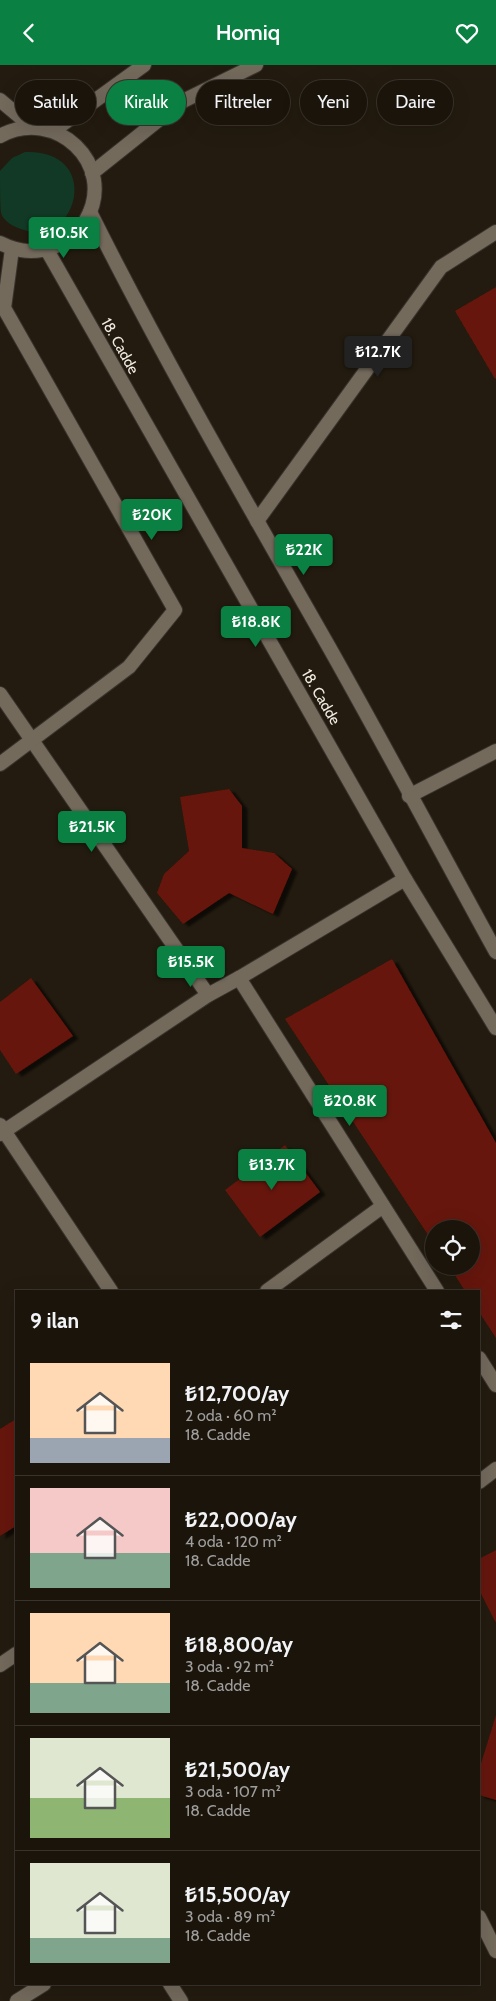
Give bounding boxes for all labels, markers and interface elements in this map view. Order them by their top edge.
icon: back [15,19,43,47]
text: Homiq [216,19,280,46]
icon: heart [453,19,481,47]
chip: Satılık [15,80,96,125]
chip: Kiralık [106,80,186,125]
chip: Filtreler [196,80,290,125]
chip: Yeni [300,80,367,125]
chip: Daire [377,80,453,125]
pin: ₺10.5K [23,217,105,259]
text: ₺10.5K [40,223,88,242]
street label: 18. Cadde [97,315,143,377]
pin: ₺12.7K [337,335,419,378]
text: ₺12.7K [355,342,401,361]
pin: ₺20K [122,499,182,541]
text: ₺20K [132,505,172,524]
pin: ₺22K [274,533,334,576]
text: ₺22K [286,540,322,559]
pin: ₺18.8K [215,605,297,648]
text: ₺18.8K [232,612,280,631]
street label: 18. Cadde [298,666,344,728]
pin: ₺21.5K [51,811,133,853]
text: ₺21.5K [69,817,115,836]
pin: ₺15.5K [150,945,232,988]
text: ₺15.5K [168,952,214,971]
pin: ₺20.8K [309,1085,391,1127]
text: ₺20.8K [324,1091,376,1110]
pin: ₺13.7K [231,1149,313,1191]
text: ₺13.7K [249,1155,295,1174]
map controls [425,1220,480,1275]
button: locate [425,1220,480,1275]
icon: filters [437,1306,465,1334]
text: 9 ilan [30,1308,79,1333]
text: ₺12,700/ay [185,1381,289,1406]
icon: home [70,1383,130,1443]
text: 2 oda · 60 m² [185,1406,277,1425]
text: 18. Cadde [185,1425,250,1444]
text: ₺22,000/ay [185,1507,297,1532]
icon: home [70,1508,130,1568]
text: 4 oda · 120 m² [185,1532,282,1551]
text: 18. Cadde [185,1551,250,1570]
text: ₺18,800/ay [185,1632,293,1657]
icon: home [70,1633,130,1693]
text: 3 oda · 92 m² [185,1657,274,1676]
text: 18. Cadde [185,1676,250,1695]
text: ₺21,500/ay [185,1757,290,1782]
icon: home [70,1758,130,1818]
text: 3 oda · 107 m² [185,1782,281,1801]
text: 18. Cadde [185,1801,250,1820]
text: ₺15,500/ay [185,1882,290,1907]
icon: home [70,1883,130,1943]
text: 3 oda · 89 m² [185,1907,275,1926]
text: 18. Cadde [185,1926,250,1945]

